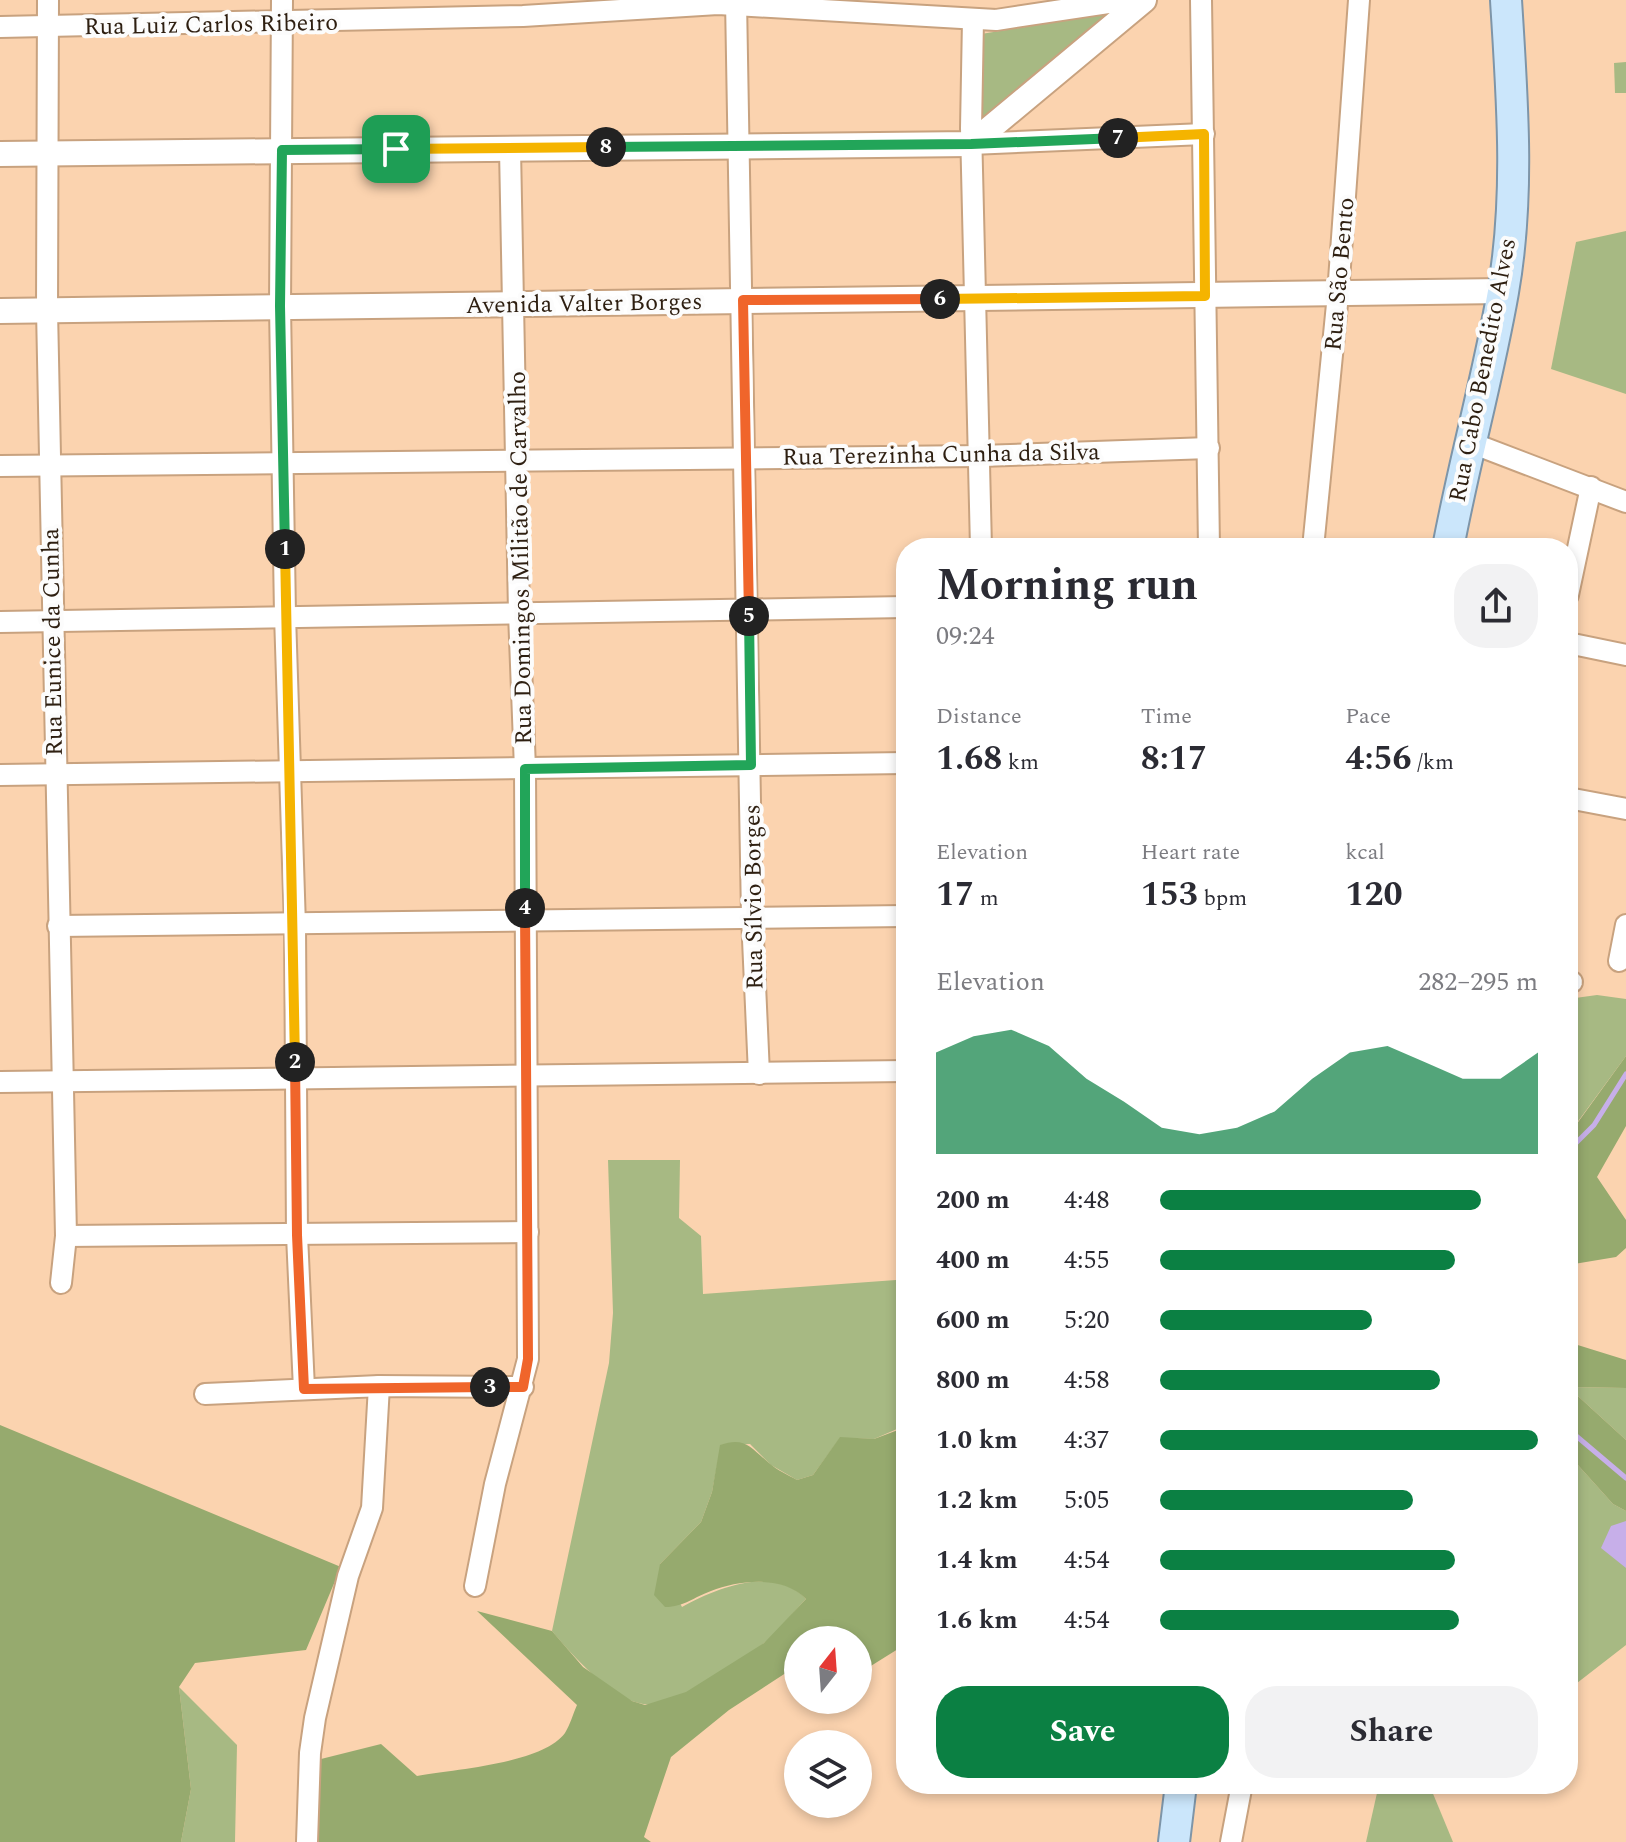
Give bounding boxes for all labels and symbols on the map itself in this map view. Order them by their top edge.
street label: Rua Luiz Carlos Ribeiro [84,5,339,45]
pin [362,115,430,183]
pin: 7 [1098,118,1138,158]
pin: 8 [586,127,626,167]
street label: Rua São Bento [1315,196,1365,352]
street label: Rua Cabo Benedito Alves [1440,235,1526,505]
pin: 6 [920,279,960,319]
street label: Avenida Valter Borges [465,284,703,324]
street label: Rua Domingos Militão de Carvalho [500,371,542,745]
street label: Rua Terezinha Cunha da Silva [782,434,1100,476]
street label: Rua Eunice da Cunha [33,527,73,756]
pin: 1 [265,529,305,569]
pin: 5 [729,596,769,636]
street label: Rua Sílvio Borges [734,804,774,990]
pin: 4 [505,888,545,928]
pin: 2 [275,1042,315,1082]
pin: 3 [470,1367,510,1407]
north arrow [784,1626,872,1714]

